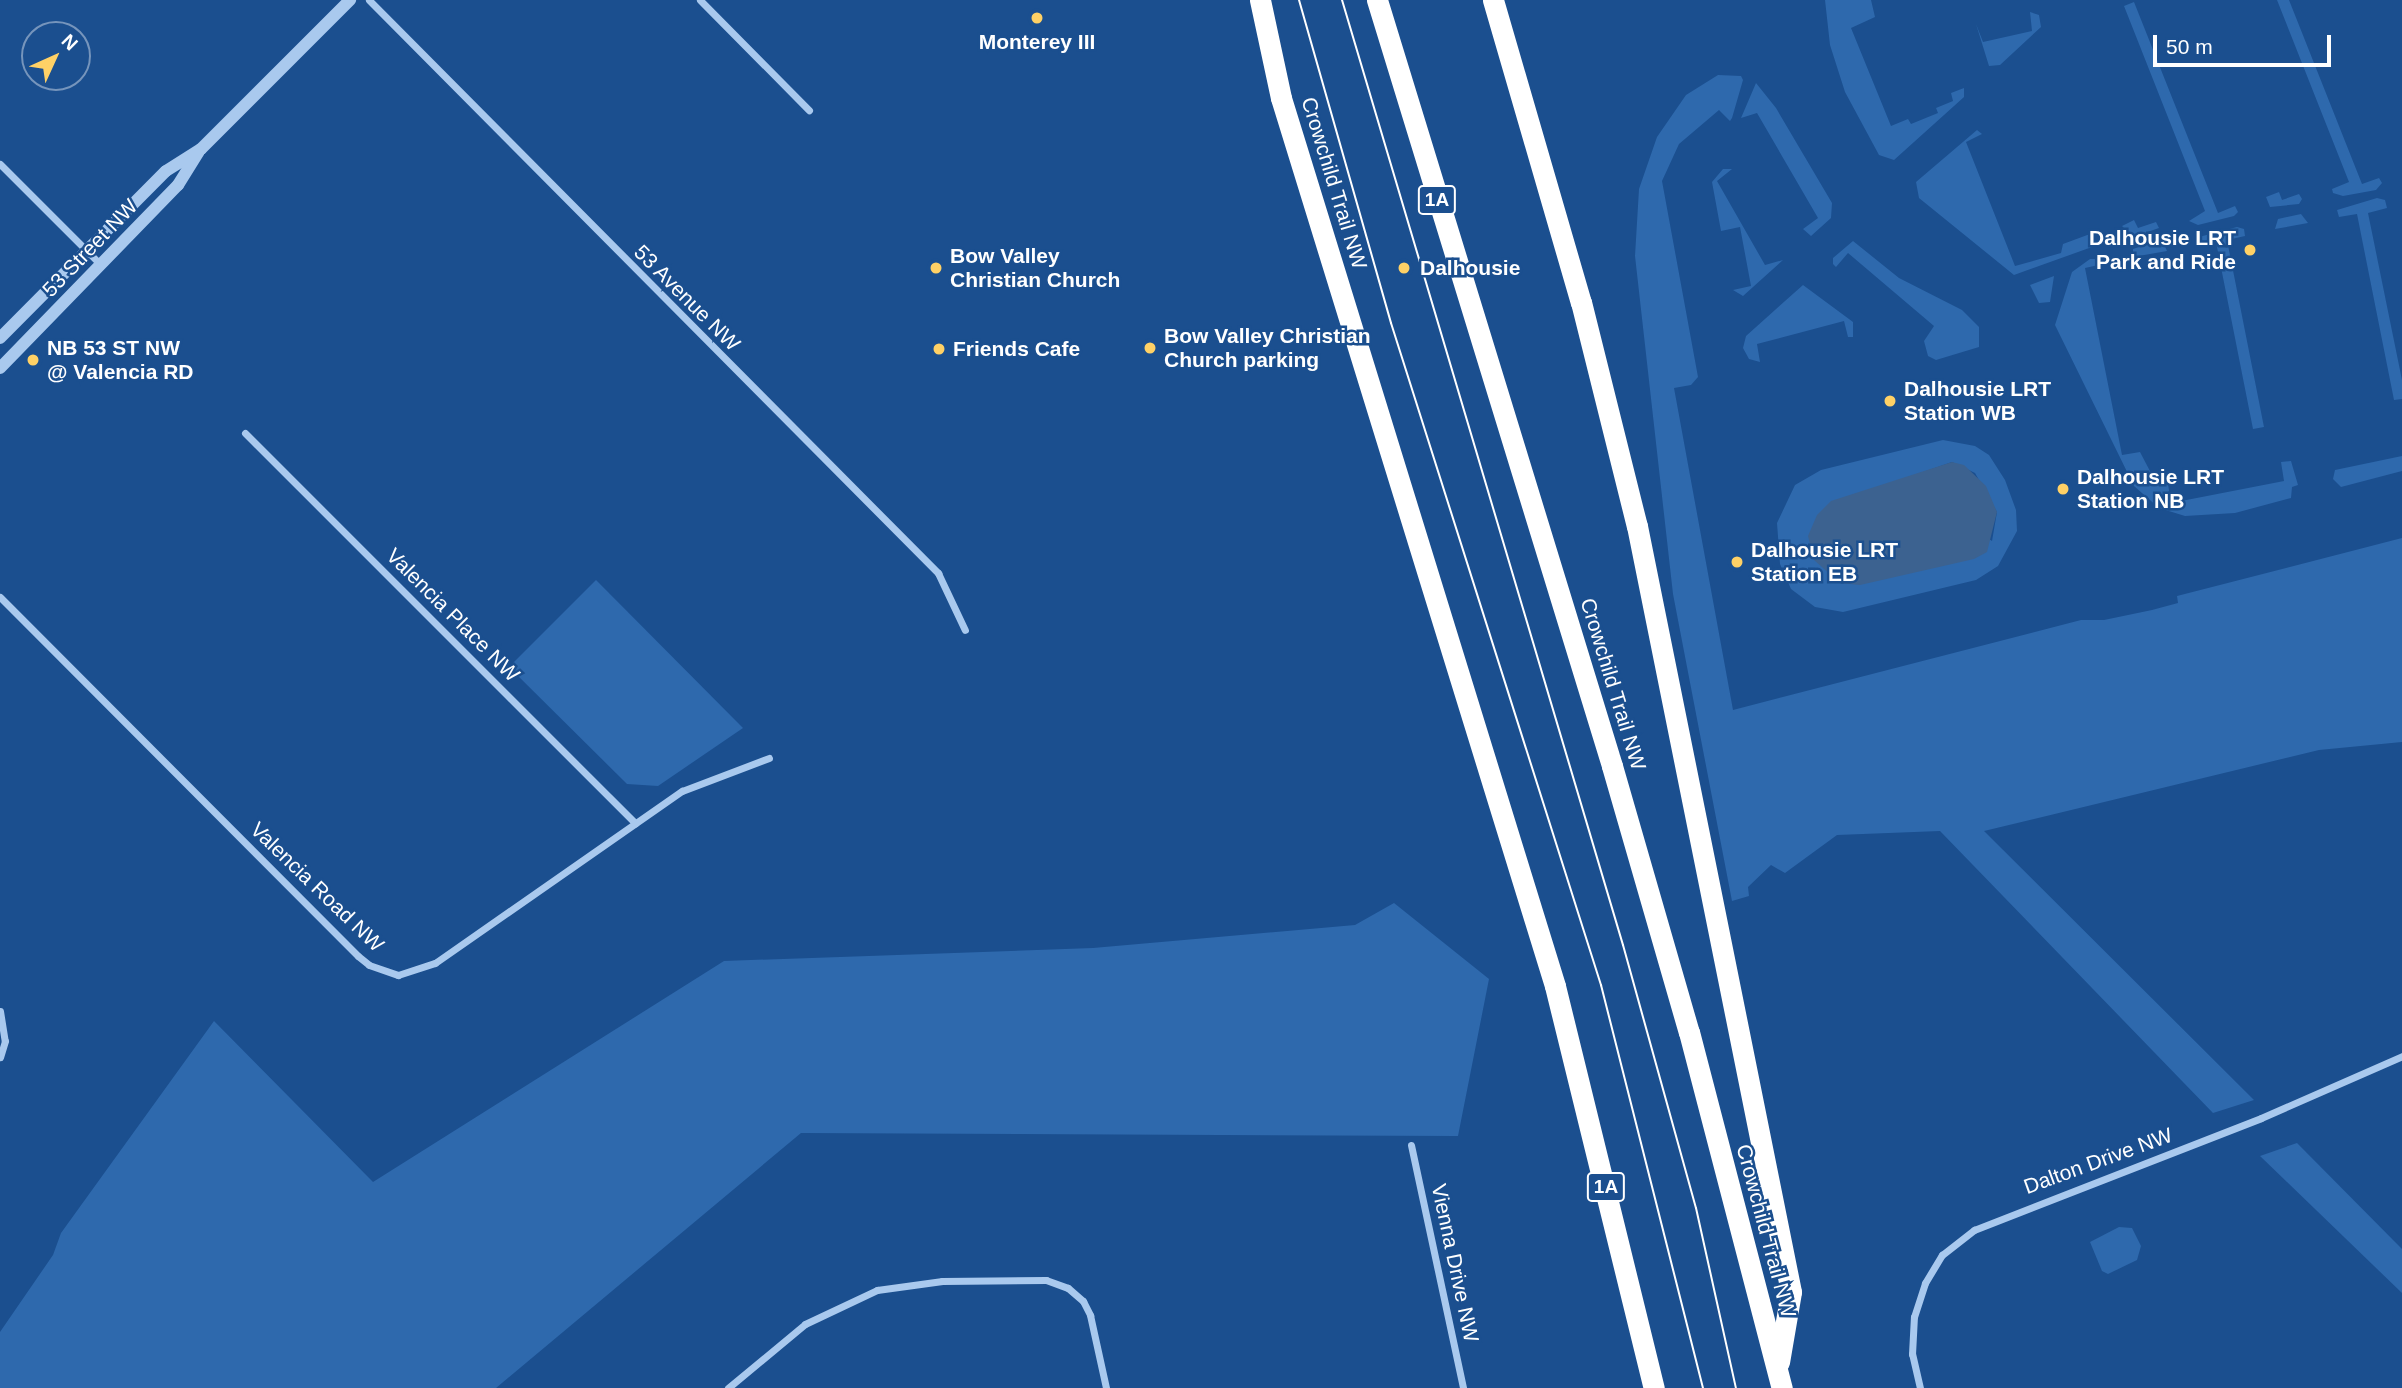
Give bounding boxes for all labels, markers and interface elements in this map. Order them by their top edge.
marker: Monterey III [1029,10,1045,26]
north arrow [21,21,91,91]
scale bar [2157,21,2336,65]
place label: Monterey III [979,29,1095,55]
text: N [58,30,82,54]
text: 50 m [2166,35,2213,58]
street label: Crowchild Trail NW [1296,94,1372,272]
road number: 1A [1418,184,1456,216]
street label: 53 Street NW [37,194,143,302]
place label: Dalhousie LRT Park and Ride [2089,225,2236,275]
street label: 53 Avenue NW [628,239,746,357]
marker: Dalhousie LRT Park and Ride [2242,242,2258,258]
place label: Bow Valley Christian Church [950,243,1120,293]
place label: Dalhousie [1420,255,1520,281]
marker: Dalhousie [1394,258,1414,278]
marker: Bow Valley Christian Church [928,260,944,276]
place label: Bow Valley Christian Church parking [1164,323,1371,373]
place label: NB 53 ST NW @ Valencia RD [47,335,194,385]
place label: Friends Cafe [953,336,1080,362]
marker: Bow Valley Christian Church parking [1142,340,1158,356]
marker: Friends Cafe [931,341,947,357]
marker: NB 53 ST NW @ Valencia RD [25,352,41,368]
place label: Dalhousie LRT Station WB [1904,376,2051,426]
marker: Dalhousie LRT Station WB [1882,393,1898,409]
place label: Dalhousie LRT Station NB [2077,464,2224,514]
marker: Dalhousie LRT Station NB [2055,481,2071,497]
place label: Dalhousie LRT Station EB [1751,537,1898,587]
street label: Valencia Place NW [381,543,525,687]
marker: Dalhousie LRT Station EB [1729,554,1745,570]
street label: Crowchild Trail NW [1575,595,1651,773]
street label: Valencia Road NW [245,817,389,957]
street label: Dalton Drive NW [2020,1122,2176,1200]
street label: Crowchild Trail NW [1731,1141,1801,1321]
road number: 1A [1587,1172,1625,1203]
street label: Vienna Drive NW [1426,1182,1484,1344]

